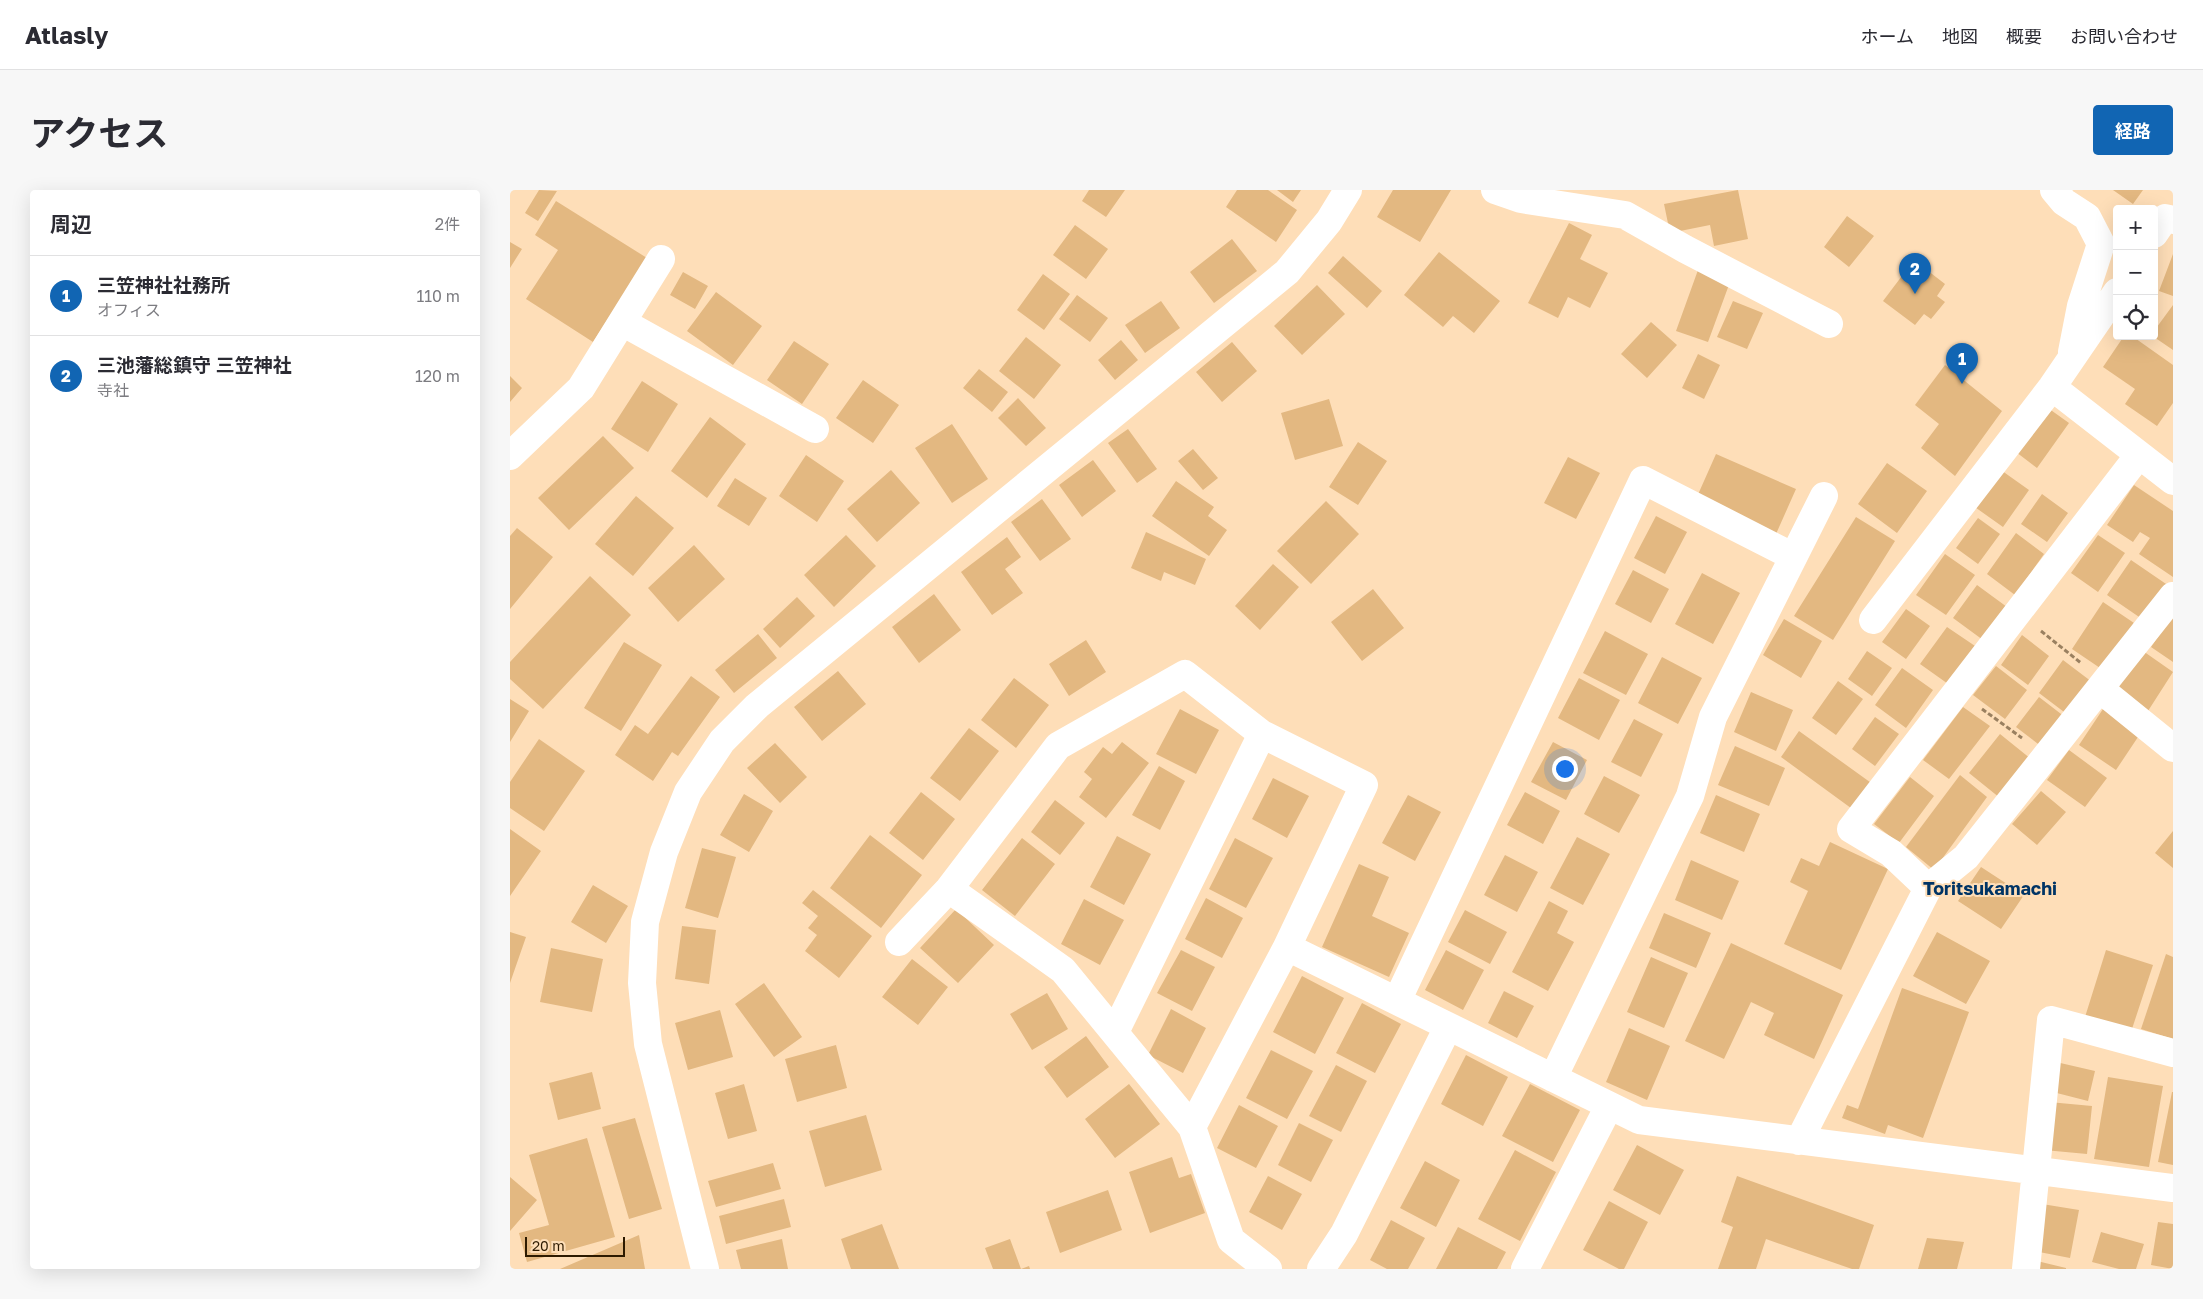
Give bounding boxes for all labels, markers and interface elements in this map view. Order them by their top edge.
text: Atlasly [25,20,108,49]
text: ホーム [1861,25,1914,47]
text: 地図 [1942,25,1978,47]
text: 概要 [2006,25,2042,47]
text: お問い合わせ [2070,25,2178,47]
button: 経路 [2093,105,2173,155]
text: アクセス [30,112,168,154]
map controls [2113,205,2158,340]
button: + [2113,205,2158,250]
text: 周辺 [50,211,92,237]
text: 2件 [435,214,460,234]
button: − [2113,250,2158,295]
pin: 2 [1899,253,1931,294]
text: 三笠神社社務所 [97,273,230,296]
text: 1 [62,286,70,306]
text: 110 m [416,286,460,306]
button: locate [2113,295,2158,340]
text: オフィス [97,300,161,320]
pin: 1 [1946,343,1978,384]
text: 三池藩総鎮守 三笠神社 [97,353,292,376]
text: 2 [61,366,71,386]
text: 120 m [415,366,460,386]
text: 寺社 [97,380,129,400]
your location [1552,756,1578,782]
district label: Toritsukamachi [1923,877,2057,899]
scale bar [525,1234,625,1257]
text: 20 m [532,1237,565,1254]

